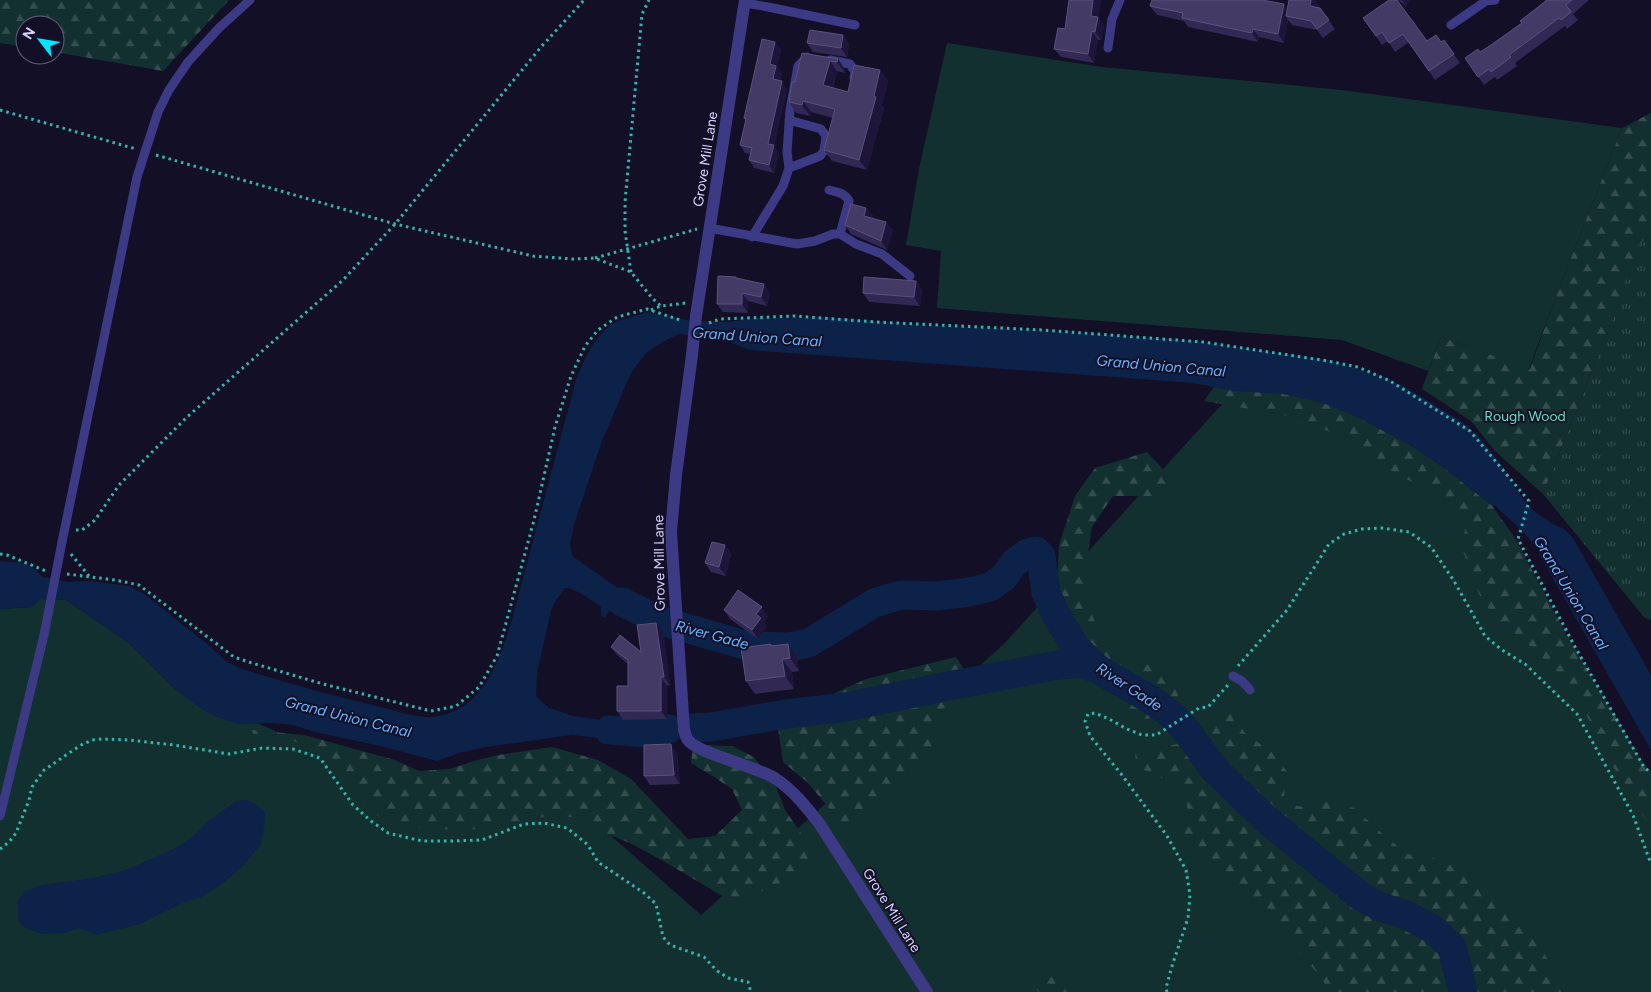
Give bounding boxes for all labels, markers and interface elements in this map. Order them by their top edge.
north arrow [15,15,65,65]
text: N [19,25,39,43]
street label: Grove Mill Lane [690,110,721,208]
water label: Grand Union Canal [692,324,823,351]
water label: Grand Union Canal [1096,351,1227,381]
park label: Rough Wood [1484,408,1566,425]
street label: Grove Mill Lane [650,514,669,611]
water label: Grand Union Canal [1530,533,1612,654]
water label: River Gade [674,617,750,653]
water label: River Gade [1093,659,1165,715]
water label: Grand Union Canal [283,693,414,742]
street label: Grove Mill Lane [859,865,924,956]

